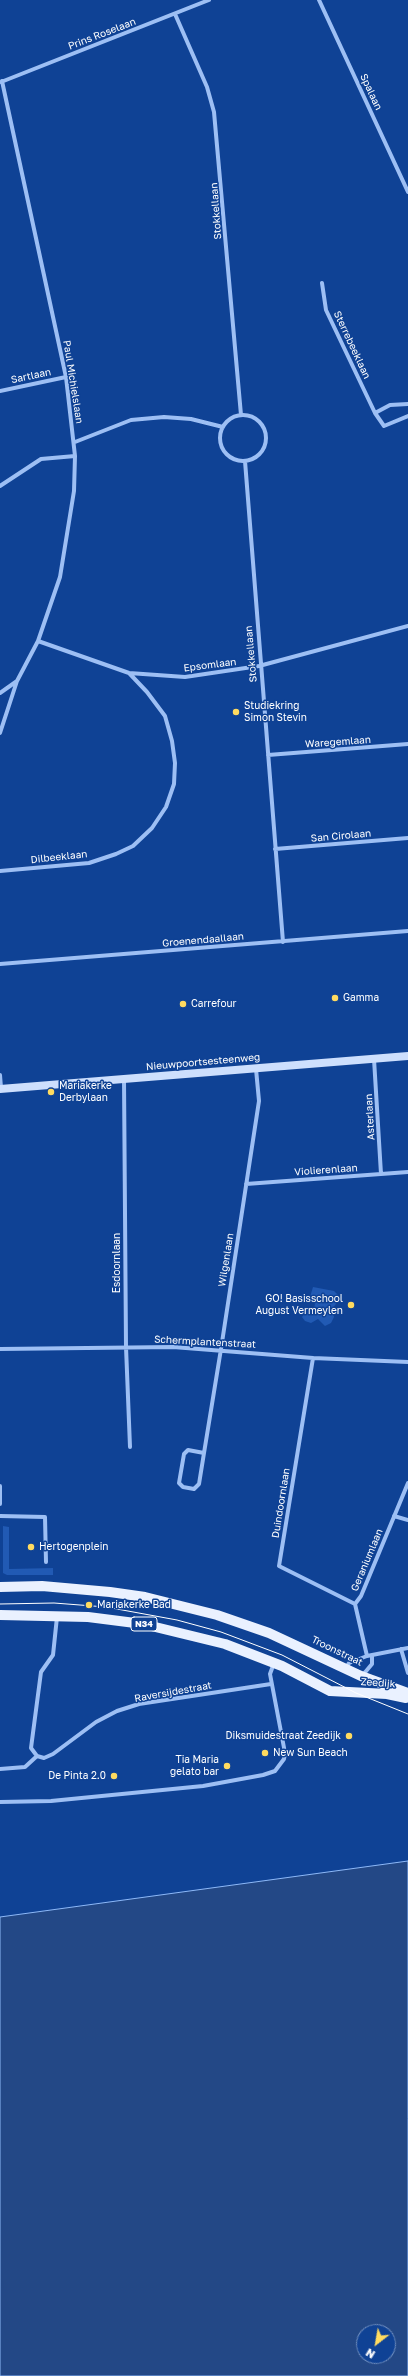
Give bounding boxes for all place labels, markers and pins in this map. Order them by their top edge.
place label: Studiekring Simon Stevin [244,700,307,724]
marker: Studiekring Simon Stevin [231,707,241,717]
place label: Gamma [343,992,379,1004]
marker: Gamma [330,993,340,1003]
place label: Carrefour [191,998,236,1010]
marker: Carrefour [178,999,188,1009]
place label: Mariakerke Derbylaan [59,1080,112,1104]
marker: Mariakerke Derbylaan [46,1087,56,1097]
place label: GO! Basisschool August Vermeylen [256,1293,343,1316]
marker: GO! Basisschool August Vermeylen [346,1300,356,1310]
place label: Hertogenplein [39,1541,108,1553]
marker: Hertogenplein [26,1542,36,1552]
place label: Mariakerke Bad [97,1599,171,1611]
marker: Mariakerke Bad [84,1600,94,1610]
place label: Diksmuidestraat Zeedijk [225,1730,341,1742]
marker: Diksmuidestraat Zeedijk [344,1731,354,1741]
place label: New Sun Beach [273,1747,348,1759]
marker: New Sun Beach [260,1748,270,1758]
place label: Tia Maria gelato bar [170,1754,219,1778]
marker: Tia Maria gelato bar [222,1761,232,1771]
place label: De Pinta 2.0 [48,1770,106,1782]
marker: De Pinta 2.0 [109,1771,119,1781]

